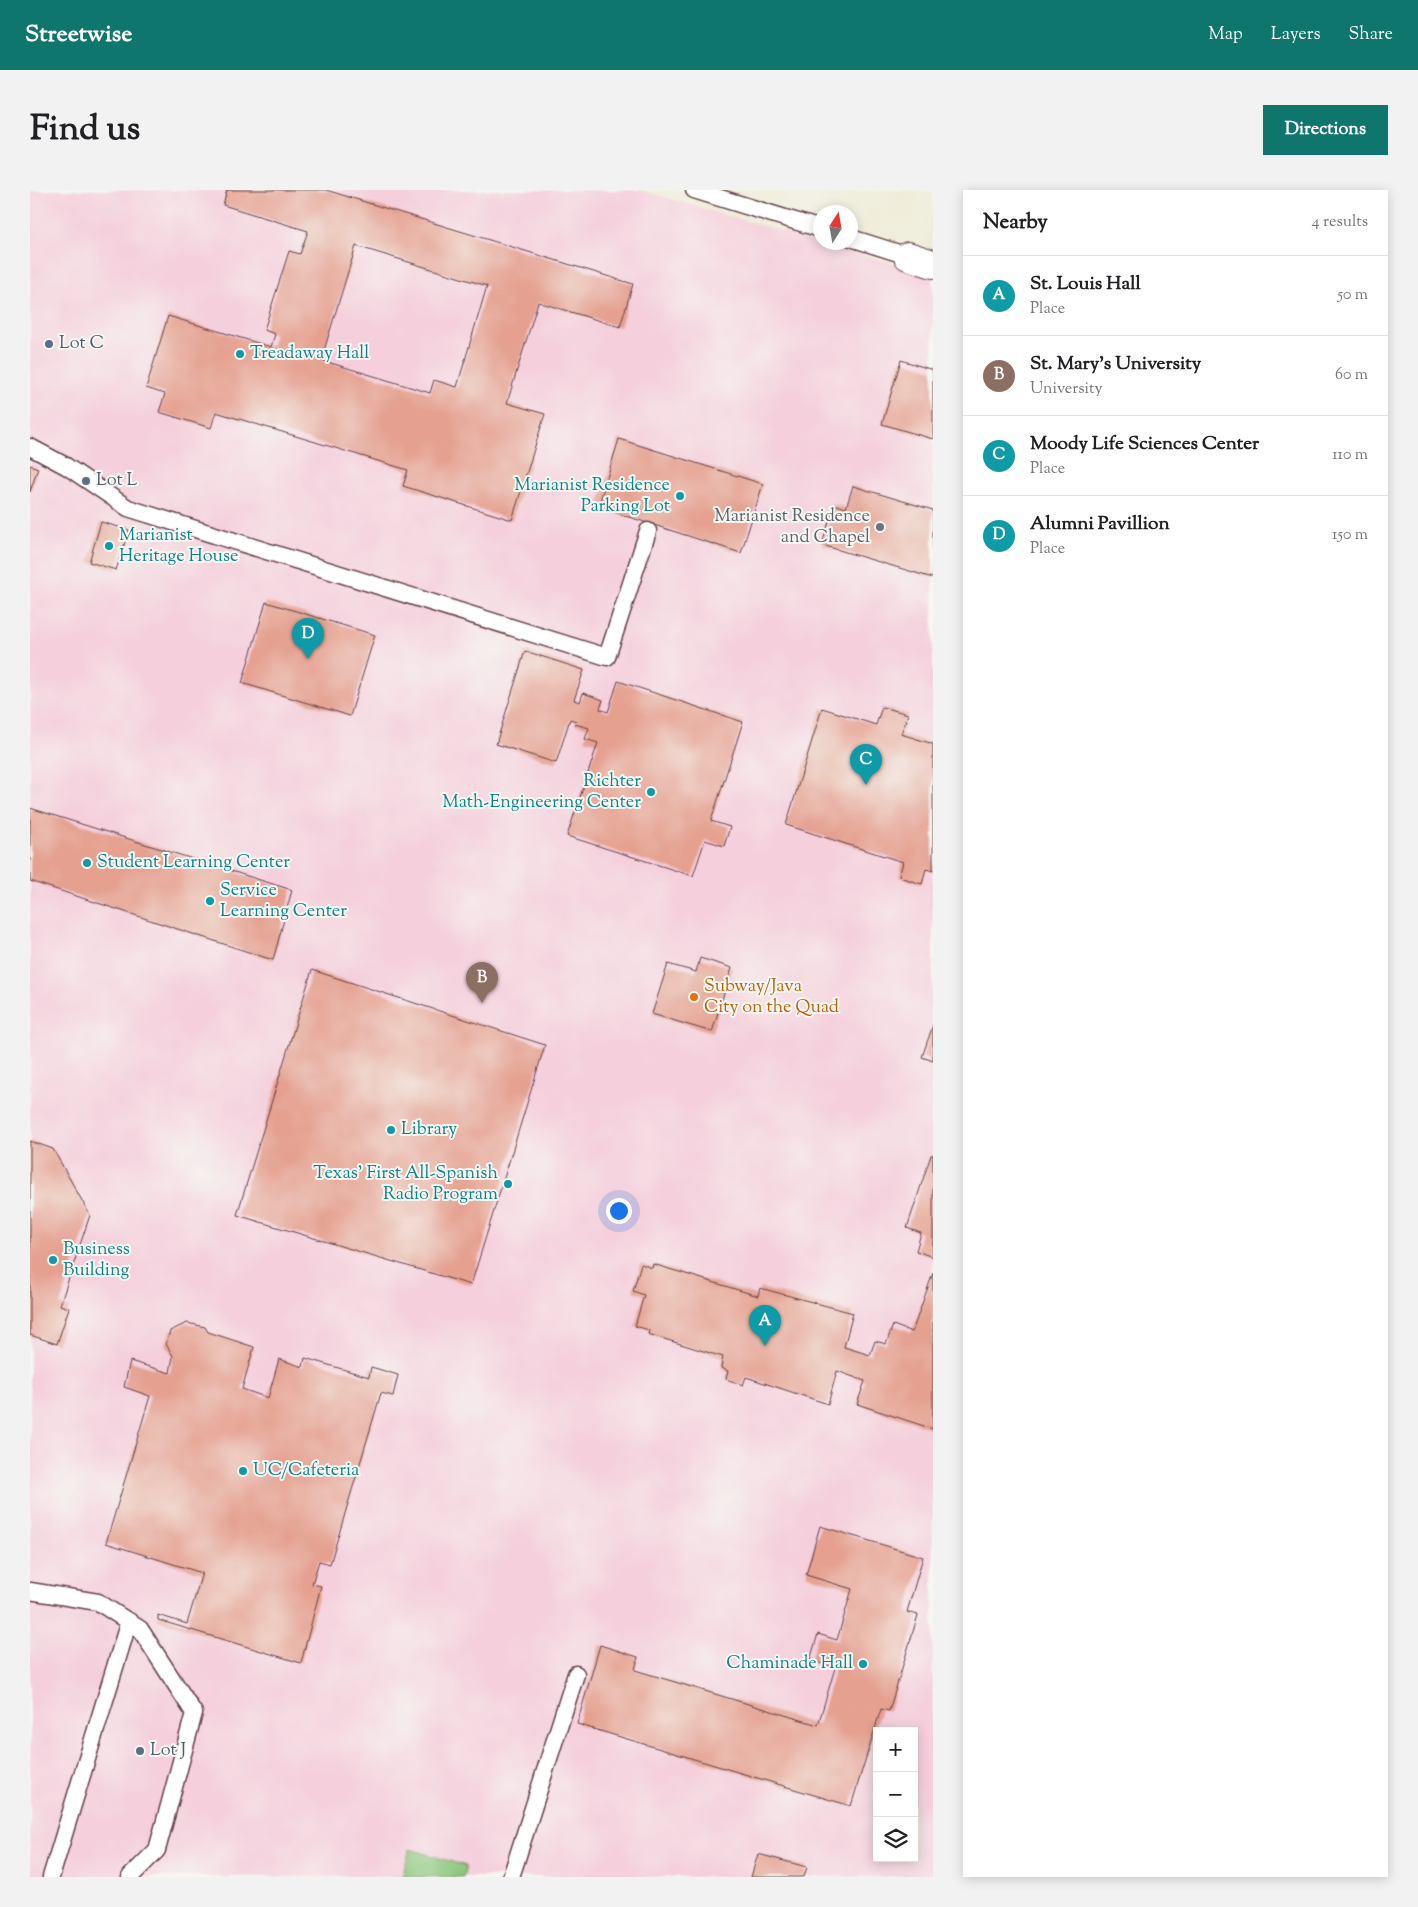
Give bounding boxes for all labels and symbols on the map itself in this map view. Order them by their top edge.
north arrow [813,205,858,250]
place label: Lot C [59,331,104,357]
marker: Lot C [43,338,55,350]
place label: Treadaway Hall [250,341,369,367]
marker: Treadaway Hall [234,348,246,360]
place label: Lot L [96,468,138,494]
place label: Marianist Residence Parking Lot [514,473,670,520]
marker: Lot L [80,475,92,487]
marker: Marianist Residence Parking Lot [674,490,686,502]
place label: Marianist Residence and Chapel [714,504,870,551]
marker: Marianist Residence and Chapel [874,521,886,533]
place label: Marianist Heritage House [119,523,238,570]
marker: Marianist Heritage House [103,540,115,552]
pin: D [292,618,324,659]
pin: C [850,744,882,785]
place label: Richter Math-Engineering Center [442,769,641,816]
marker: Richter Math-Engineering Center [645,786,657,798]
place label: Student Learning Center [97,850,290,876]
marker: Student Learning Center [81,857,93,869]
place label: Service Learning Center [220,878,347,925]
marker: Service Learning Center [204,895,216,907]
pin: B [466,962,498,1003]
place label: Subway/Java City on the Quad [704,974,839,1021]
marker: Subway/Java City on the Quad [688,991,700,1003]
place label: Library [401,1117,457,1143]
marker: Library [385,1124,397,1136]
place label: Texas' First All-Spanish Radio Program [313,1161,498,1208]
marker: Texas' First All-Spanish Radio Program [502,1178,514,1190]
your location [606,1198,632,1224]
place label: Business Building [63,1237,130,1284]
marker: Business Building [47,1254,59,1266]
pin: A [749,1305,781,1346]
place label: UC/Cafeteria [253,1458,359,1484]
marker: UC/Cafeteria [237,1465,249,1477]
place label: Chaminade Hall [726,1651,853,1677]
marker: Chaminade Hall [857,1658,869,1670]
place label: Lot J [150,1738,186,1764]
marker: Lot J [134,1745,146,1757]

